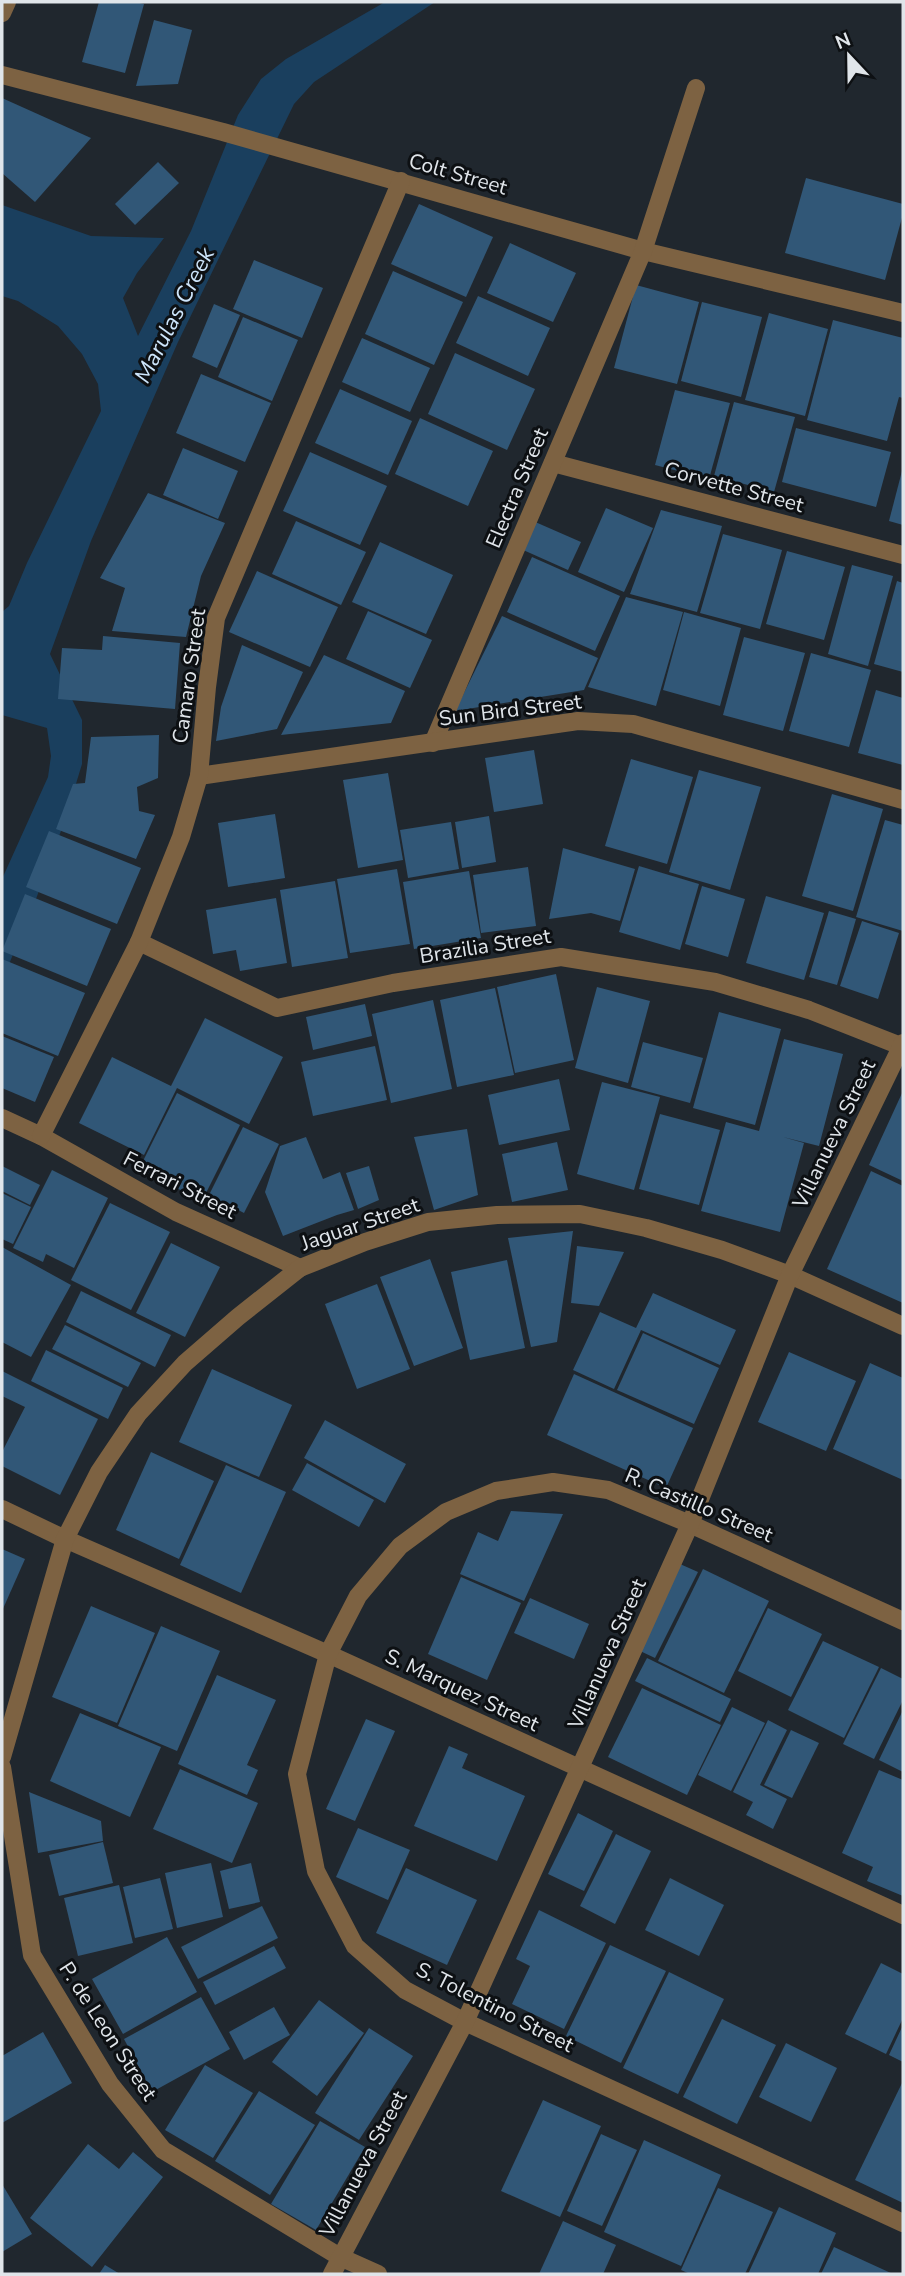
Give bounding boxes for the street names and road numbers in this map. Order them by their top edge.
street label: Colt Street [406,147,511,202]
street label: Electra Street [479,423,555,552]
street label: Corvette Street [661,455,807,519]
street label: Camaro Street [166,606,212,745]
street label: Sun Bird Street [437,687,584,733]
street label: Brazilia Street [417,922,553,970]
street label: Villanueva Street [785,1054,882,1214]
street label: Ferrari Street [119,1145,242,1226]
street label: Jaguar Street [296,1190,423,1258]
street label: R. Castillo Street [621,1461,778,1549]
street label: Villanueva Street [561,1574,653,1735]
street label: S. Marquez Street [380,1642,544,1738]
street label: S. Tolentino Street [411,1955,579,2059]
street label: P. de Leon Street [53,1956,164,2106]
street label: Villanueva Street [312,2085,414,2243]

